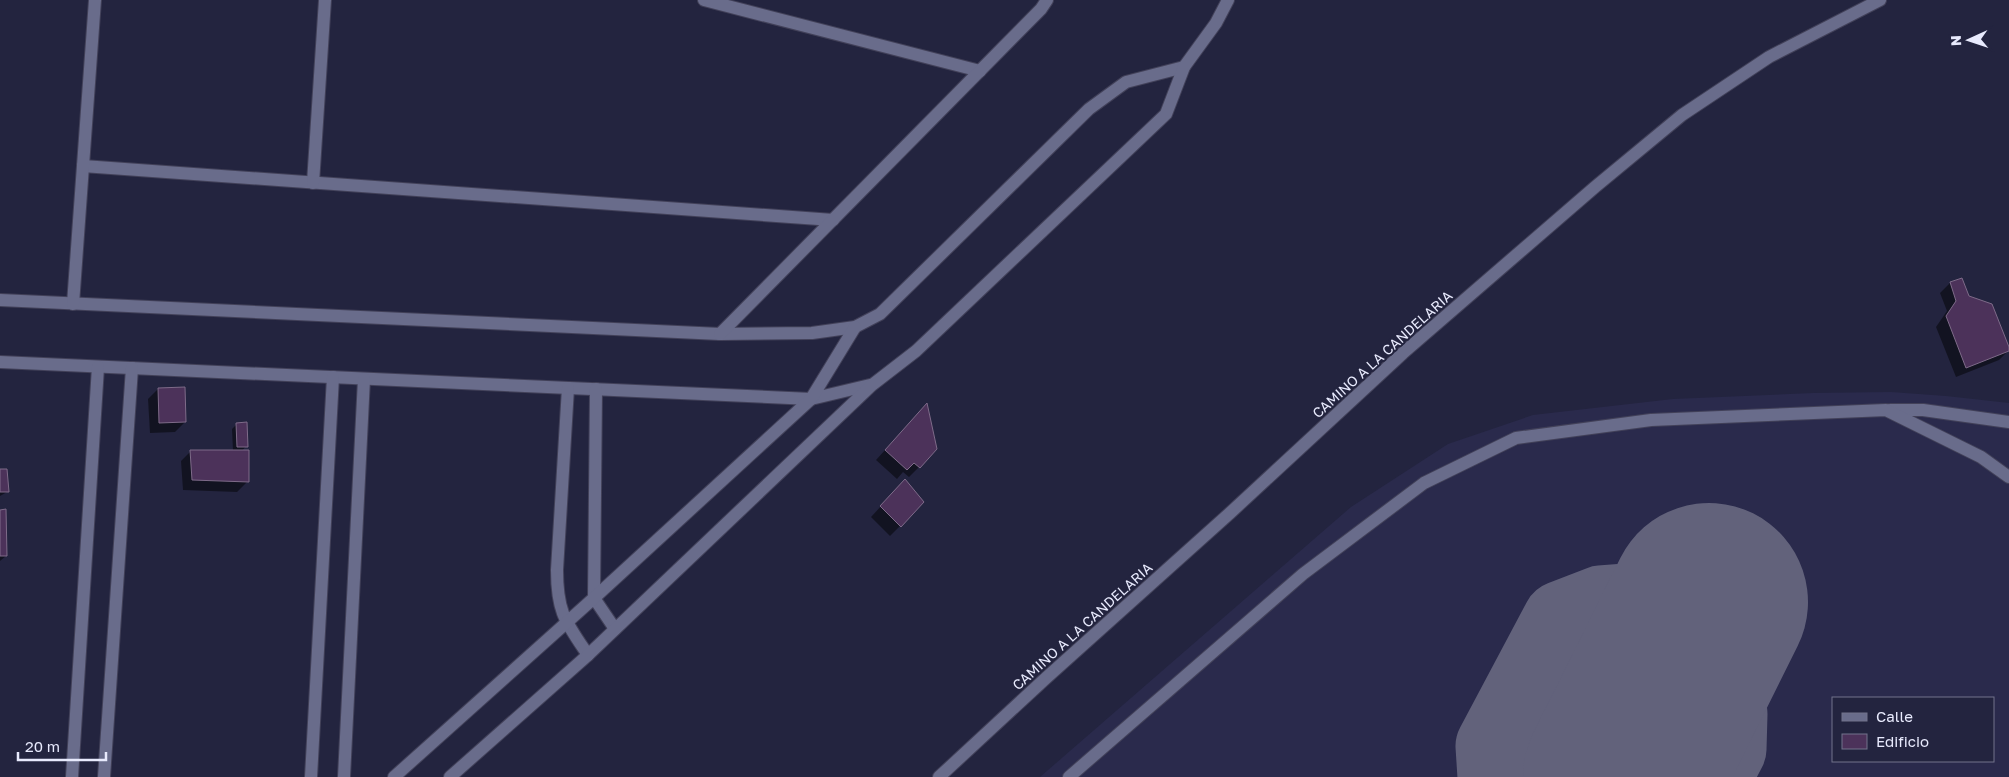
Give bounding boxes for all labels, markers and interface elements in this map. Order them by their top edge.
north arrow [1944,15,1994,65]
text: N [1947,35,1964,46]
street label: CAMINO A LA CANDELARIA [1309,286,1456,421]
street label: CAMINO A LA CANDELARIA [1009,558,1156,693]
legend [1832,697,1994,762]
text: Calle [1876,707,1913,725]
scale bar [18,730,105,762]
text: Edificio [1876,732,1929,750]
text: 20 m [25,737,60,755]

